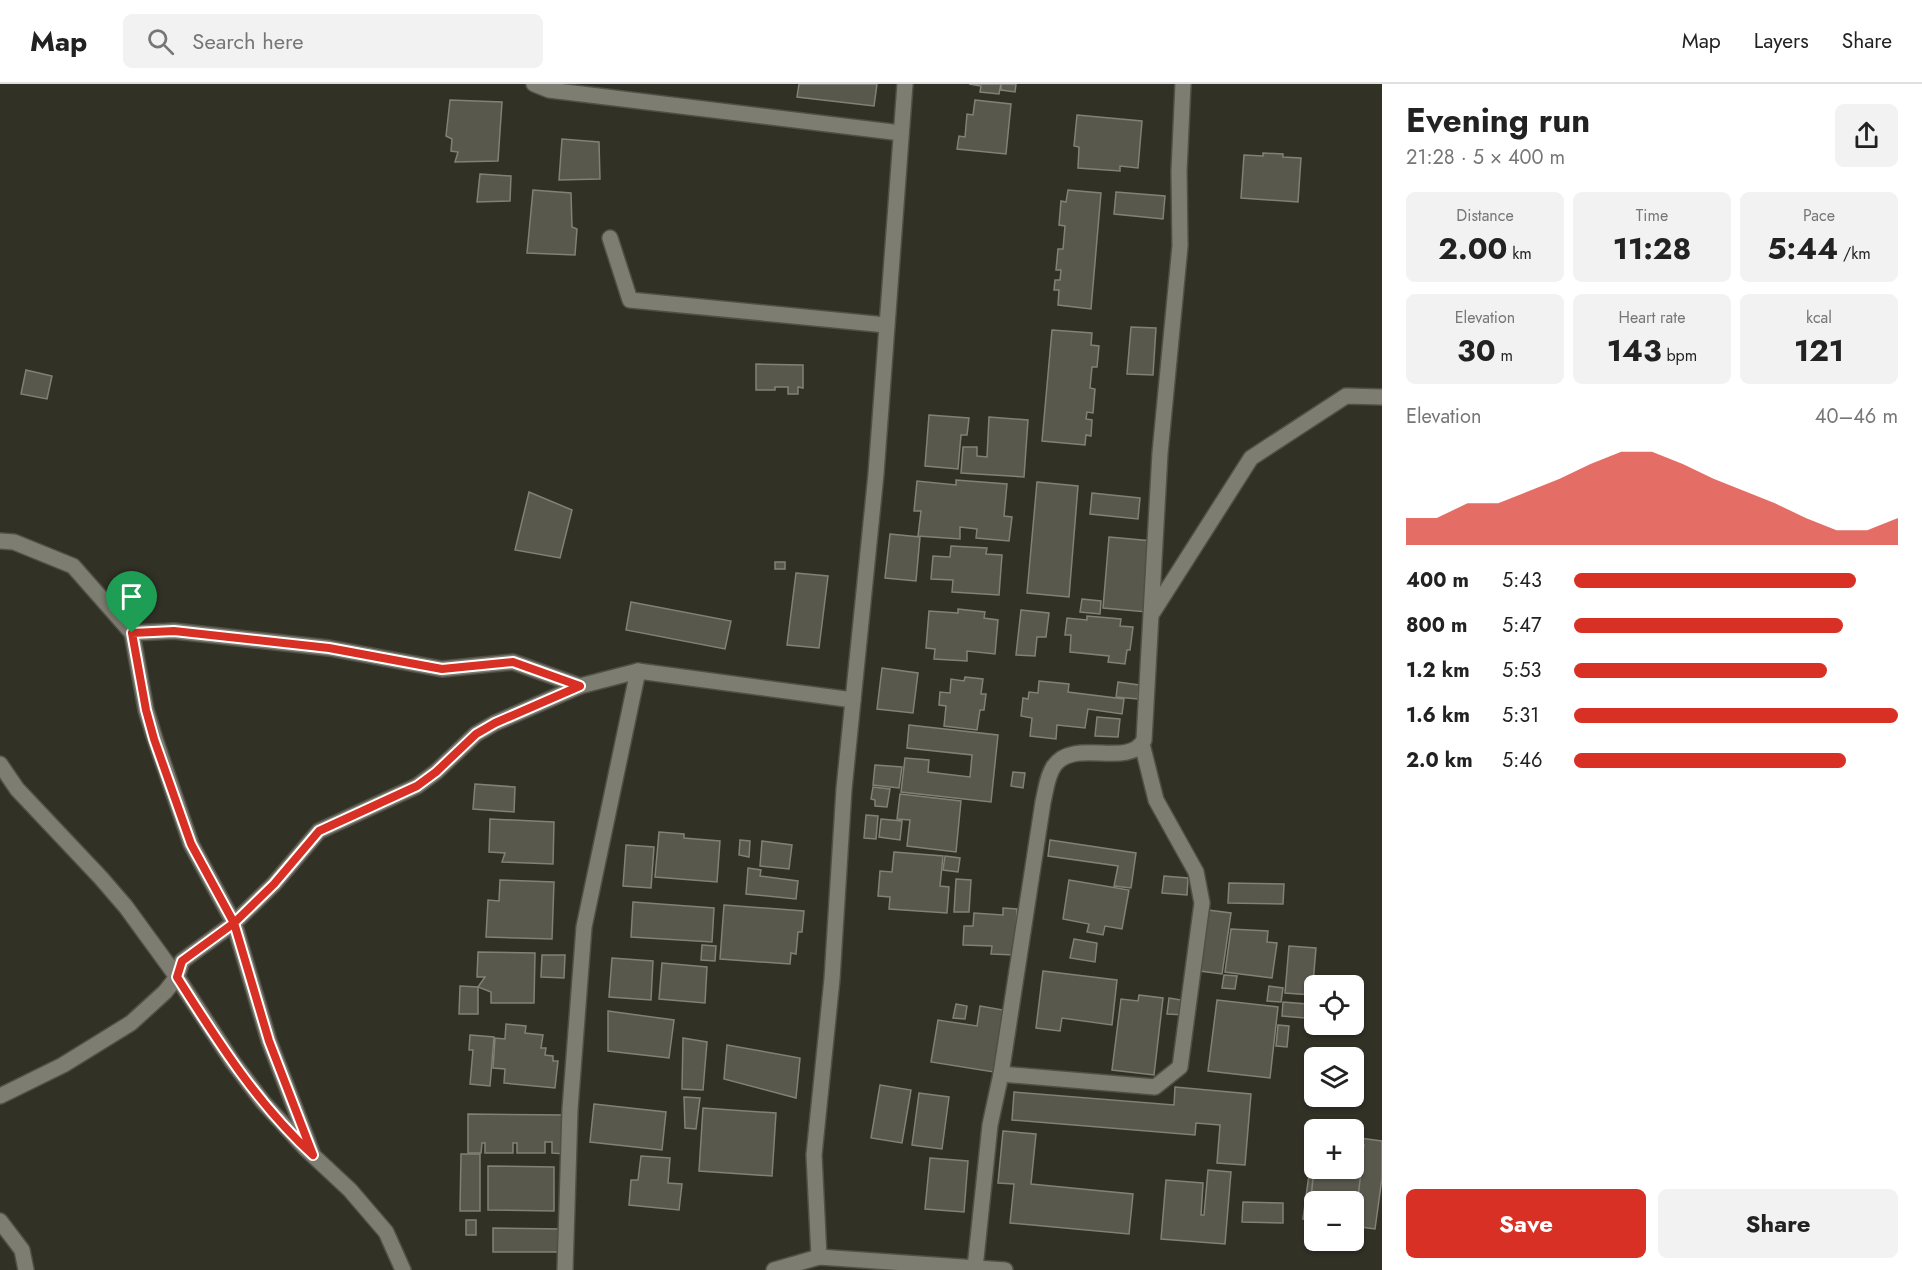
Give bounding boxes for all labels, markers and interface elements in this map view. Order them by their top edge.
search box [123,14,543,68]
text: Map [30,21,87,62]
icon: search [144,25,177,58]
text: Search here [192,25,304,57]
text: Map [1682,26,1721,56]
text: Layers [1754,26,1809,56]
text: Share [1842,26,1892,56]
text: Evening run [1406,97,1590,144]
button: share [1835,104,1898,167]
text: 21:28 · 5 × 400 m [1406,143,1565,172]
text: Distance [1456,204,1514,227]
text: Time [1636,204,1668,227]
text: Pace [1803,204,1835,227]
text: 2.00 [1438,227,1507,270]
text: 11:28 [1613,227,1691,270]
text: 5:44 [1767,227,1838,270]
text: km [1507,242,1532,265]
text: /km [1838,242,1871,265]
text: Elevation [1455,306,1515,329]
text: Heart rate [1619,306,1685,329]
text: kcal [1806,306,1832,329]
text: 30 [1457,329,1496,372]
text: 143 [1607,329,1662,372]
text: 121 [1794,329,1844,372]
text: m [1496,344,1513,367]
text: bpm [1662,344,1697,367]
text: Elevation [1406,402,1481,431]
text: 40–46 m [1815,402,1898,431]
text: 400 m [1406,566,1469,595]
text: 5:43 [1502,566,1542,595]
pin [106,571,157,633]
icon: arrive [115,580,148,613]
text: 800 m [1406,611,1467,640]
text: 5:47 [1502,611,1541,640]
text: 1.2 km [1406,656,1470,685]
text: 5:53 [1502,656,1541,685]
text: 1.6 km [1406,701,1470,730]
text: 5:31 [1502,701,1539,730]
text: 2.0 km [1406,746,1473,775]
text: 5:46 [1502,746,1542,775]
map controls [1304,975,1364,1251]
button: locate [1304,975,1364,1035]
button: layers [1304,1047,1364,1107]
button: + [1304,1119,1364,1179]
button: Save [1406,1189,1646,1258]
button: Share [1658,1189,1898,1258]
button: − [1304,1191,1364,1251]

